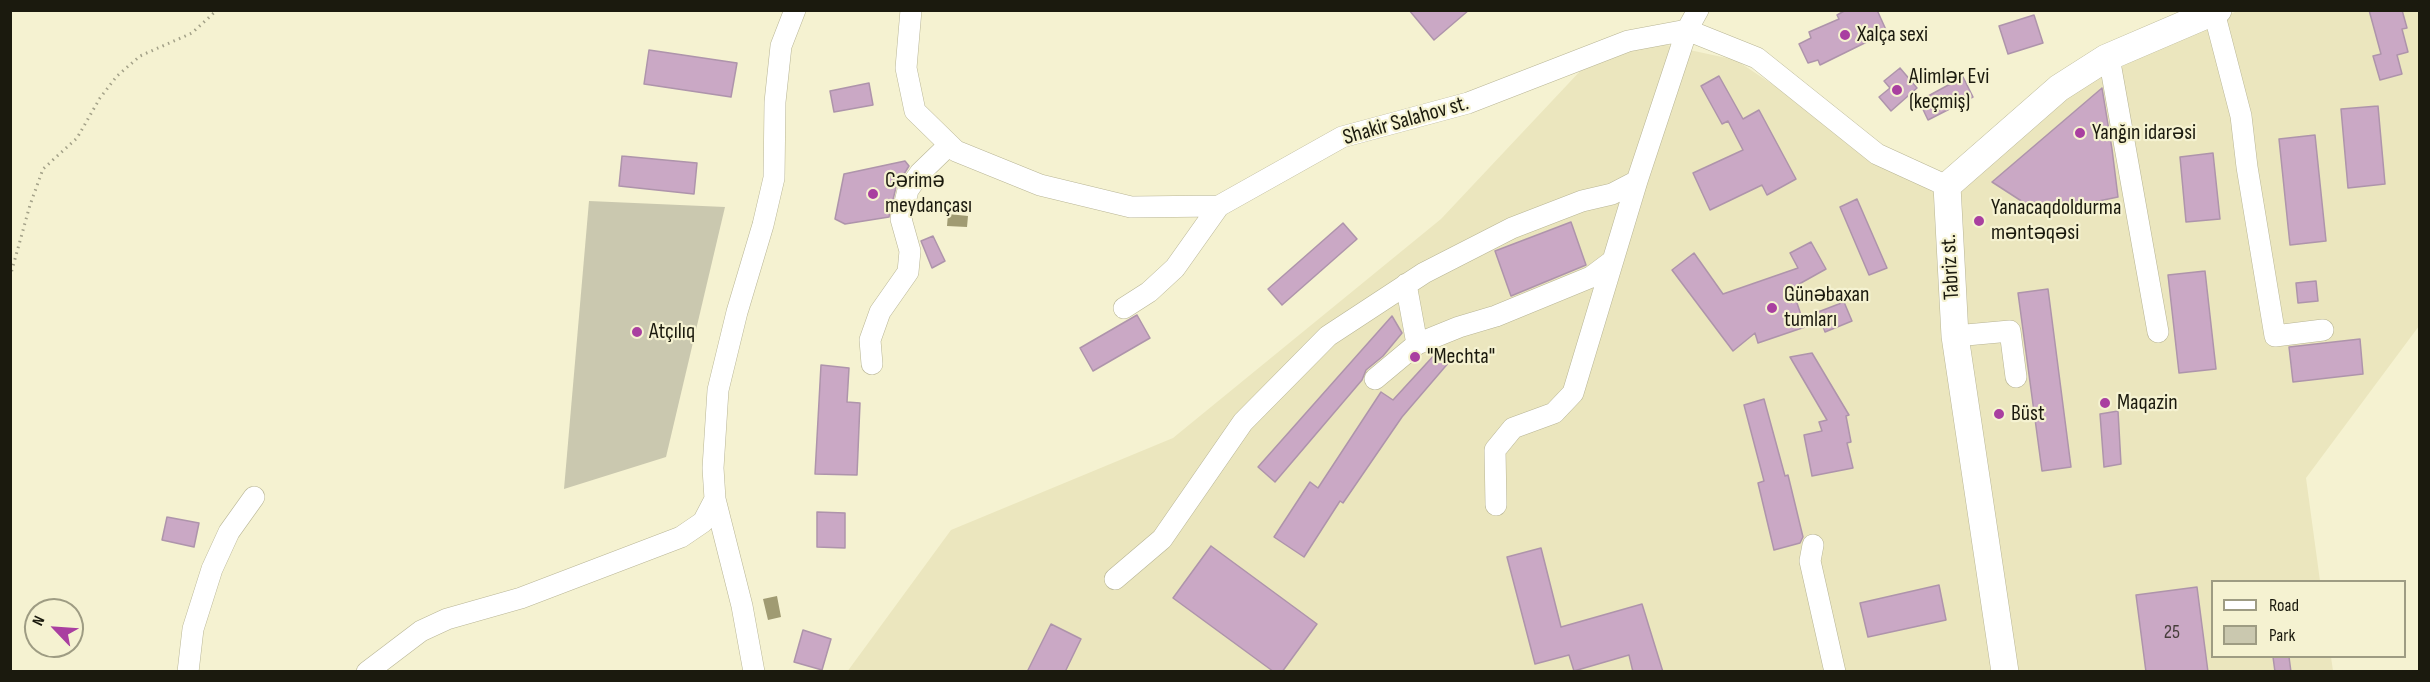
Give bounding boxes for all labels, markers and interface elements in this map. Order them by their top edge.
place label: Xalça sexi [1857,22,1928,48]
marker: Xalça sexi [1838,28,1852,42]
place label: Alimlər Evi (keçmiş) [1909,64,1989,116]
marker: Alimlər Evi (keçmiş) [1890,83,1904,97]
street label: Shakir Salahov st. [1340,90,1472,152]
place label: Yanğın idarəsi [2092,120,2196,146]
marker: Yanğın idarəsi [2073,126,2087,140]
place label: Cərimə meydançası [885,168,972,220]
marker: Cərimə meydançası [866,187,880,201]
place label: Yanacaqdoldurma məntəqəsi [1991,195,2121,246]
marker: Yanacaqdoldurma məntəqəsi [1972,214,1986,228]
street label: Tabriz st. [1936,233,1966,301]
place label: Günəbaxan tumları [1784,282,1869,334]
marker: Günəbaxan tumları [1765,301,1779,315]
place label: Atçılıq [649,319,695,345]
marker: Atçılıq [630,325,644,339]
place label: "Mechta" [1427,344,1495,370]
marker: "Mechta" [1408,350,1422,364]
place label: Maqazin [2117,390,2178,416]
marker: Maqazin [2098,396,2112,410]
place label: Büst [2011,401,2045,427]
marker: Büst [1992,407,2006,421]
legend [2211,580,2406,658]
text: Road [2269,595,2299,616]
north arrow [24,598,84,658]
text: N [29,613,49,629]
house number: 25 [2164,621,2180,645]
text: Park [2269,625,2295,646]

